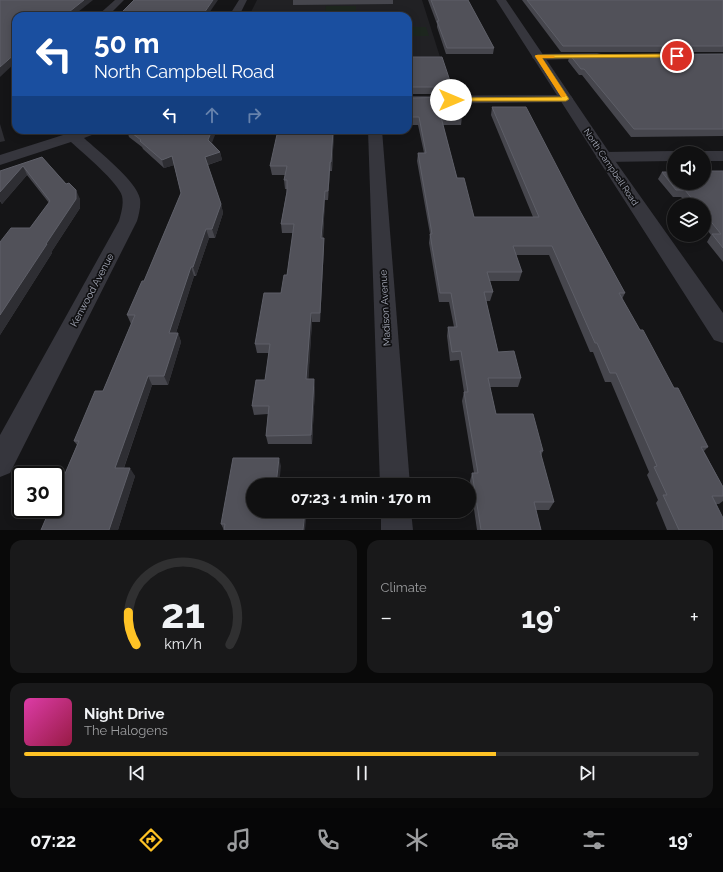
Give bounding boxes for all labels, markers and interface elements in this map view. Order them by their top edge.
text: 50 m [94,27,160,60]
icon: left [28,28,80,80]
pin [660,39,694,73]
icon: arrive [666,45,688,67]
text: North Campbell Road [94,61,274,82]
position arrow [430,79,472,121]
icon: left [159,104,181,126]
icon: ahead [201,104,223,126]
icon: right [243,104,265,126]
street label: North Campbell Road [582,127,641,208]
map controls [667,146,711,242]
button: sound [667,146,711,190]
button: layers [667,198,711,242]
street label: Kenwood Avenue [68,252,116,328]
street label: Madison Avenue [377,269,392,346]
speed limit sign: 30 [12,466,64,518]
text: 07:23 · 1 min · 170 m [291,489,431,507]
text: Climate [381,580,427,595]
text: 21 [161,588,205,637]
text: 19° [521,600,561,635]
text: − [381,604,392,630]
text: + [690,604,699,630]
text: km/h [164,635,202,651]
text: Night Drive [84,705,164,723]
text: The Halogens [84,723,168,738]
icon: previous [126,762,148,784]
icon: pause [351,762,373,784]
icon: next [576,762,598,784]
icon: directions [137,826,165,854]
icon: music [225,826,253,854]
icon: phone [314,826,342,854]
icon: climate [403,826,431,854]
icon: car [491,826,519,854]
icon: filters [580,826,608,854]
text: 07:22 [30,830,76,851]
text: 19° [668,830,693,851]

